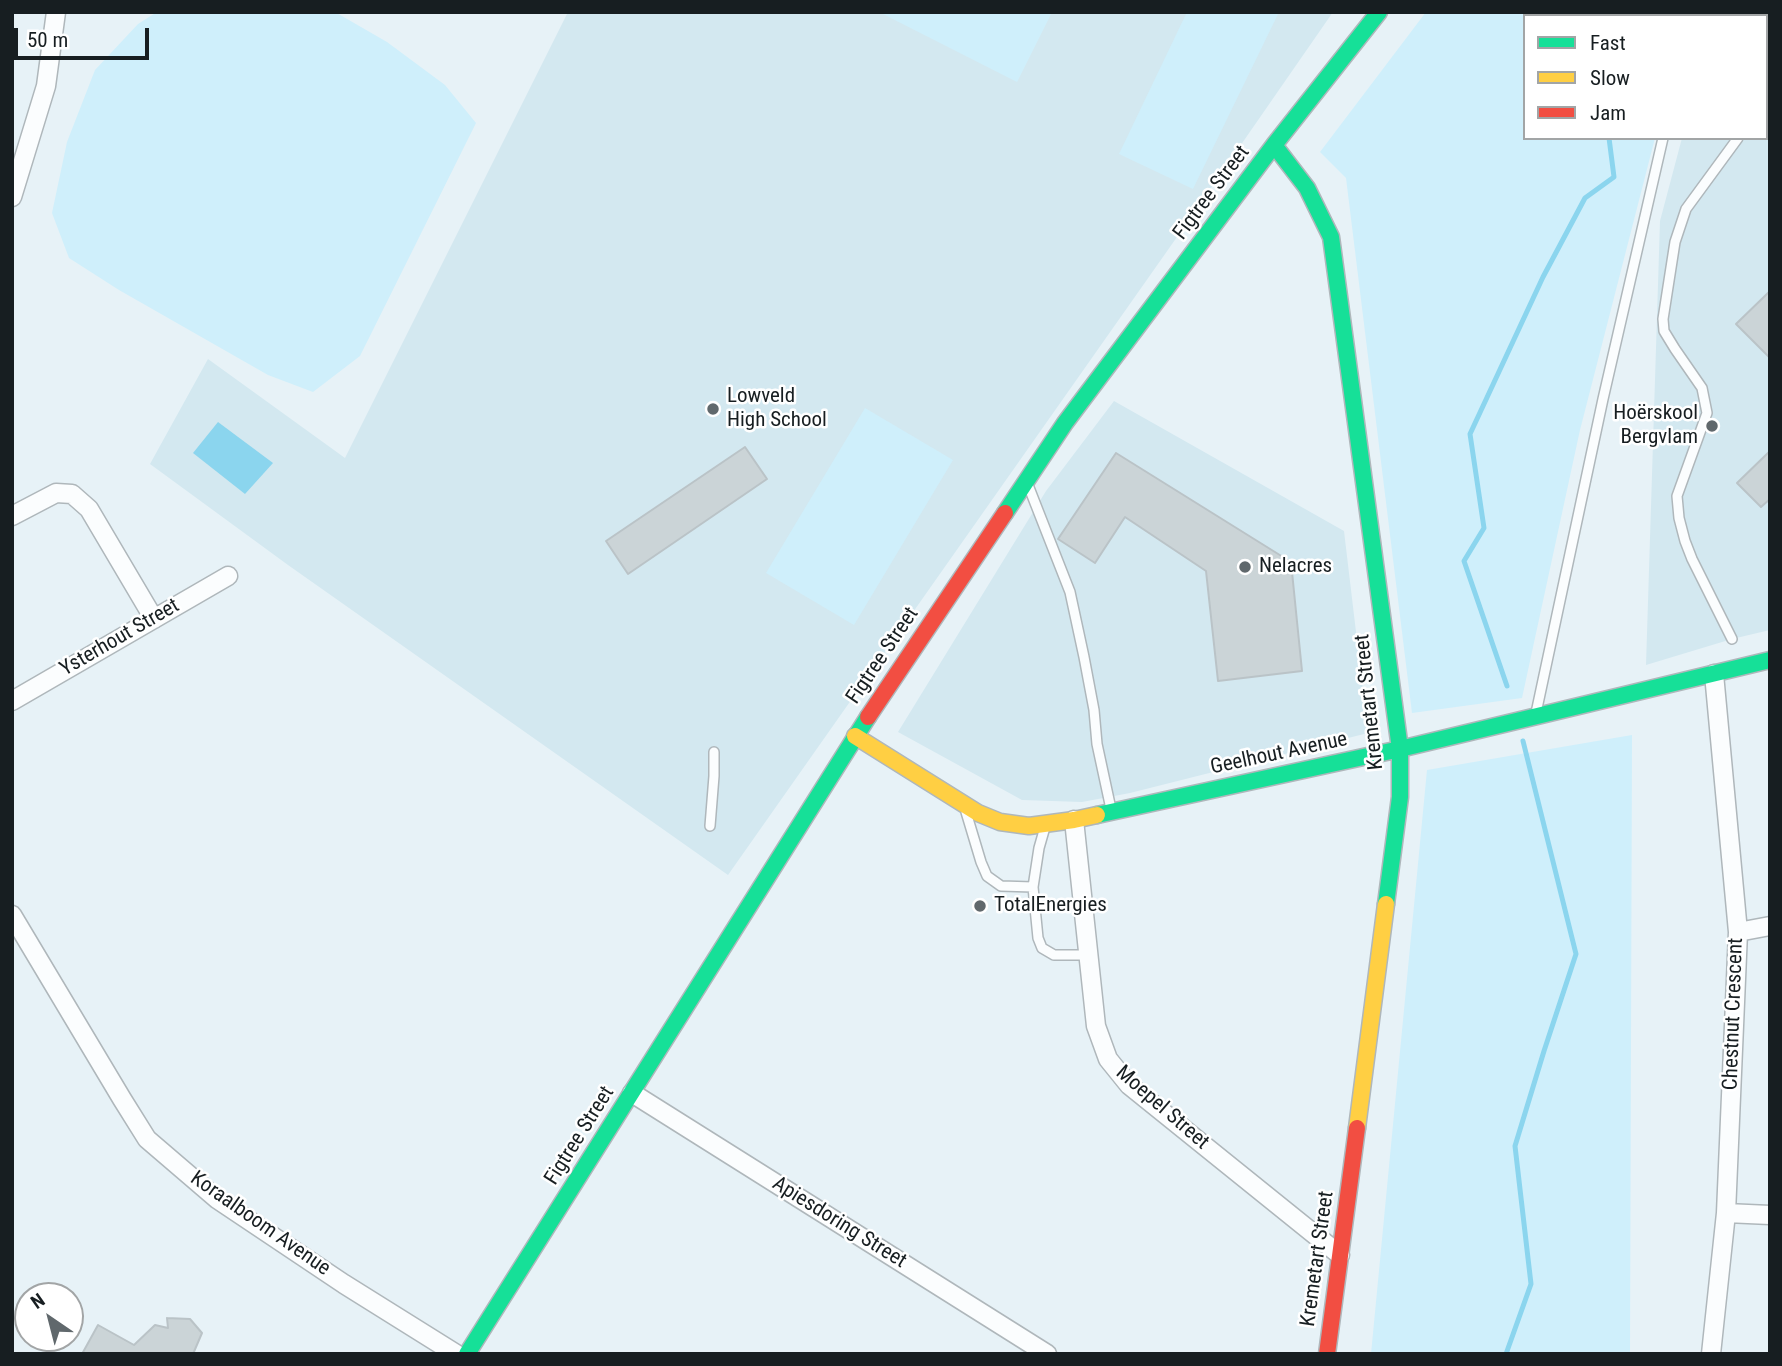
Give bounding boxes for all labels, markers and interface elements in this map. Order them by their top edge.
scale bar [18,14,152,58]
legend [1523,14,1768,140]
text: 50 m [27,28,68,52]
text: Fast [1590,31,1626,55]
text: Slow [1590,66,1630,90]
text: Jam [1590,101,1626,125]
street label: Figtree Street [1168,141,1256,245]
place label: Lowveld High School [727,384,827,434]
marker: Lowveld High School [705,401,721,417]
place label: Hoërskool Bergvlam [1613,401,1698,451]
marker: Hoërskool Bergvlam [1704,418,1720,434]
place label: Nelacres [1259,554,1332,580]
marker: Nelacres [1237,559,1253,575]
street label: Ysterhout Street [56,594,184,682]
street label: Figtree Street [841,603,925,709]
street label: Kremetart Street [1350,633,1390,771]
street label: Geelhout Avenue [1208,727,1350,781]
place label: TotalEnergies [994,893,1107,919]
marker: TotalEnergies [972,898,988,914]
street label: Chestnut Crescent [1719,937,1749,1091]
street label: Moepel Street [1110,1061,1214,1155]
street label: Figtree Street [540,1082,620,1190]
street label: Koraalboom Avenue [185,1166,335,1282]
street label: Apiesdoring Street [767,1172,911,1274]
street label: Kremetart Street [1296,1190,1340,1328]
north arrow [14,1282,84,1352]
text: N [26,1288,49,1314]

